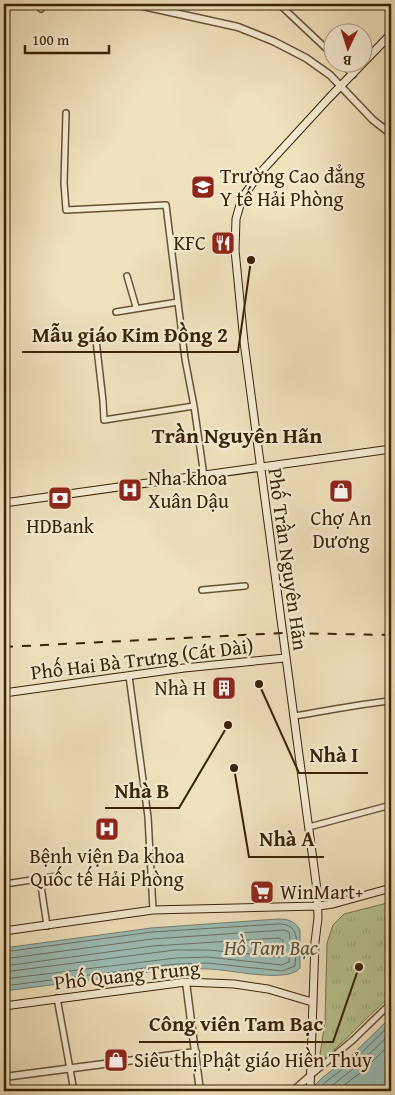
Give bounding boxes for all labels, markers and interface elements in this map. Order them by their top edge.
scale bar [25,22,109,54]
north arrow [322,22,372,72]
text: 100 m [32,29,70,50]
text: B [342,51,352,71]
place label: Trường Cao đẳng Y tế Hải Phòng [220,161,365,213]
school or university icon: Trường Cao đẳng Y tế Hải Phòng [190,174,216,200]
place label: KFC [174,228,206,257]
restaurant icon: KFC [210,230,236,256]
callout: Mẫu giáo Kim Đồng 2 [22,316,238,352]
text: Mẫu giáo Kim Đồng 2 [32,319,228,350]
district label: Trần Nguyên Hãn [152,419,322,451]
place label: Nha khoa Xuân Dậu [148,463,229,515]
street label: Phố Trần Nguyên Hãn [261,466,316,652]
hospital icon: Nha khoa Xuân Dậu [117,477,143,503]
shop icon: Chợ An Dương [328,478,354,504]
bank icon: HDBank [47,485,73,511]
place label: Chợ An Dương [311,503,371,555]
place label: HDBank [26,511,95,540]
street label: Phố Hai Bà Trưng (Cát Dài) [29,630,255,687]
place label: Nhà H [155,673,206,702]
building icon: Nhà H [211,675,237,701]
callout: Nhà I [299,737,368,773]
text: Nhà I [310,739,358,770]
callout: Nhà B [105,772,179,808]
text: Nhà B [115,775,169,806]
hospital icon: Bệnh viện Đa khoa Quốc tế Hải Phòng [94,816,120,842]
callout: Nhà A [249,821,324,857]
text: Nhà A [259,823,315,854]
place label: Bệnh viện Đa khoa Quốc tế Hải Phòng [29,841,185,893]
place label: WinMart+ [280,877,363,906]
supermarket icon: WinMart+ [249,879,275,905]
water label: Hồ Tam Bạc [223,932,319,963]
street label: Phố Quang Trung [53,952,201,997]
callout: Công viên Tam Bạc [139,1006,333,1042]
text: Công viên Tam Bạc [149,1008,323,1039]
place label: Siêu thị Phật giáo Hiền Thủy [134,1045,372,1074]
shop icon: Siêu thị Phật giáo Hiền Thủy [103,1047,129,1073]

